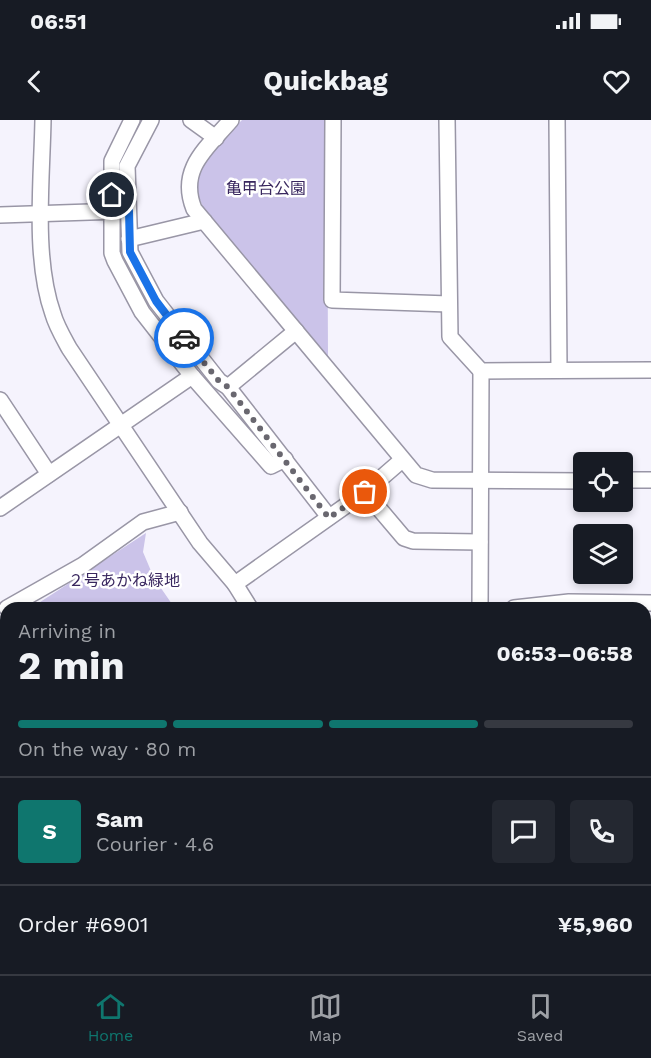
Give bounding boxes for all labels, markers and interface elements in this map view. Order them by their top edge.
text: 06:51 [30,9,87,34]
icon: back [18,65,51,98]
text: Quickbag [263,65,388,97]
icon: heart [600,65,633,98]
pin [86,169,137,220]
icon: home [95,178,128,211]
park label: 亀甲台公園 [226,179,306,198]
courier [154,308,214,368]
icon: car [168,322,201,355]
map controls [573,452,633,584]
button: locate [573,452,633,512]
pin [339,466,390,517]
icon: bag [348,475,381,508]
button: layers [573,524,633,584]
park label: ２号あかね緑地 [68,571,180,590]
text: Arriving in [18,619,116,643]
text: 06:53–06:58 [497,641,633,666]
text: 2 min [18,643,125,688]
text: On the way · 80 m [18,737,196,761]
button: chat [492,800,555,863]
button: phone [570,800,633,863]
text: Sam [96,807,144,832]
text: S [42,819,57,844]
text: Courier · 4.6 [96,832,214,856]
text: Order #6901 [18,912,149,937]
text: ¥5,960 [558,912,633,937]
tab: Home [88,990,133,1045]
tab: Map [309,990,342,1045]
tab: Saved [517,990,563,1045]

